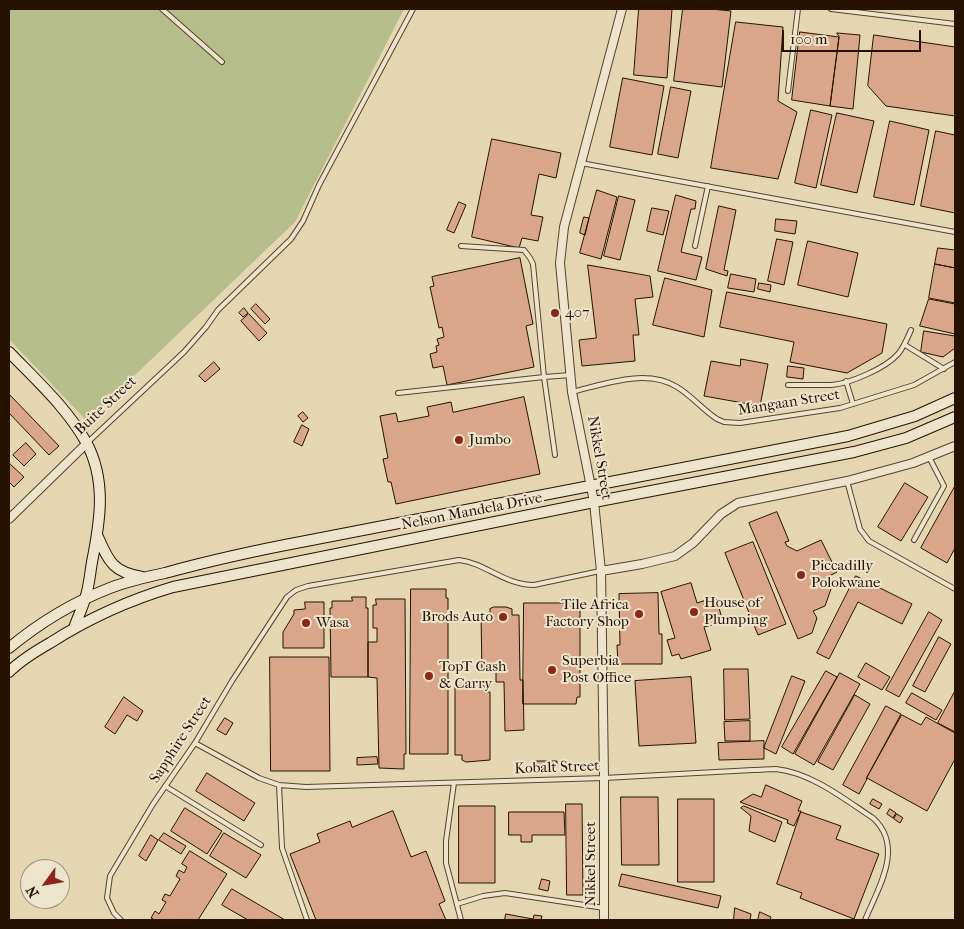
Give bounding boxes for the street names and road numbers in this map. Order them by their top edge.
street label: Buite Street [71,373,141,439]
street label: Mangaan Street [737,386,841,420]
street label: Nikkel Street [583,414,615,502]
street label: Nelson Mandela Drive [400,489,544,535]
street label: Sapphire Street [146,693,216,787]
street label: Kobalt Street [514,758,600,778]
street label: Nikkel Street [582,821,600,907]

